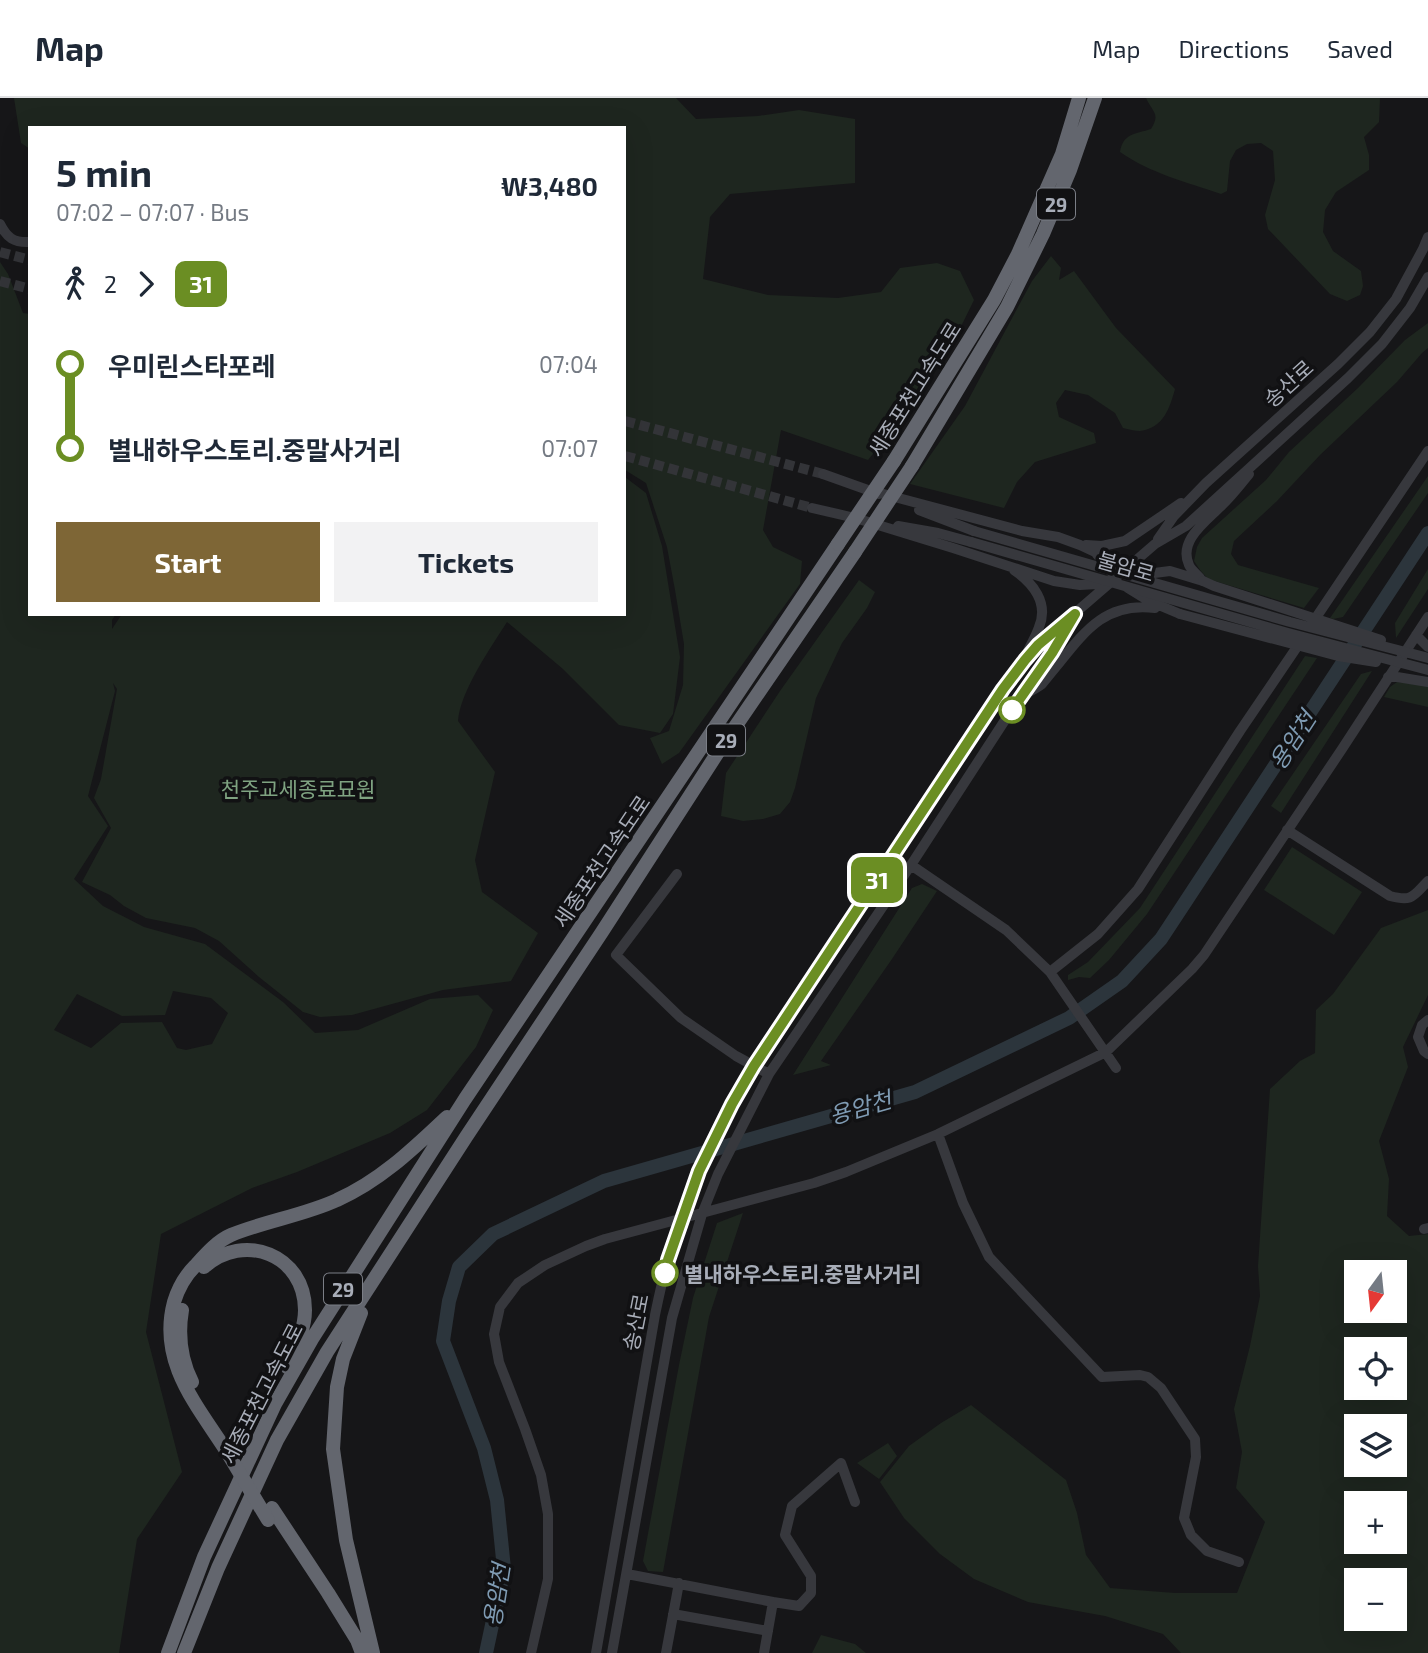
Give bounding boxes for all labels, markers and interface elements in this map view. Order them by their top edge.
text: Map [35,28,104,68]
text: Map [1092,34,1140,63]
text: Directions [1178,34,1289,63]
text: Saved [1327,34,1393,63]
text: 5 min [56,149,152,195]
text: ₩3,480 [501,170,598,201]
road number: 29 [1037,188,1075,220]
text: 07:02 – 07:07 · Bus [56,198,249,226]
icon: walk [56,265,94,303]
icon: forward [127,265,165,303]
text: 31 [189,269,213,298]
text: 2 [104,270,117,298]
street label: 세종포천고속도로 [862,317,966,461]
text: 우미린스타포레 [108,350,275,381]
text: 07:04 [539,350,598,378]
street label: 송산로 [1258,354,1318,412]
text: 별내하우스토리.중말사거리 [108,434,401,465]
text: 07:07 [541,434,598,462]
button: Start [56,522,320,602]
button: Tickets [334,522,598,602]
street label: 불암로 [1095,546,1157,586]
unlabelled marker [999,697,1025,723]
water label: 용암천 [1263,703,1323,774]
road number: 29 [707,724,745,755]
park label: 천주교세종료묘원 [221,776,375,801]
street label: 세종포천고속도로 [547,790,655,932]
line badge: 31 [846,857,908,903]
text: 31 [865,865,889,894]
water label: 용암천 [826,1084,897,1129]
marker: 별내하우스토리.중말사거리 [652,1260,678,1286]
north arrow [1344,1260,1407,1323]
map controls [1344,1260,1407,1631]
place label: 별내하우스토리.중말사거리 [684,1261,921,1286]
road number: 29 [324,1274,362,1304]
street label: 송산로 [617,1291,653,1353]
street label: 세종포천고속도로 [215,1318,307,1468]
button: locate [1344,1337,1407,1400]
button: layers [1344,1414,1407,1477]
button: + [1344,1491,1407,1554]
water label: 용암천 [477,1559,515,1629]
button: − [1344,1568,1407,1631]

